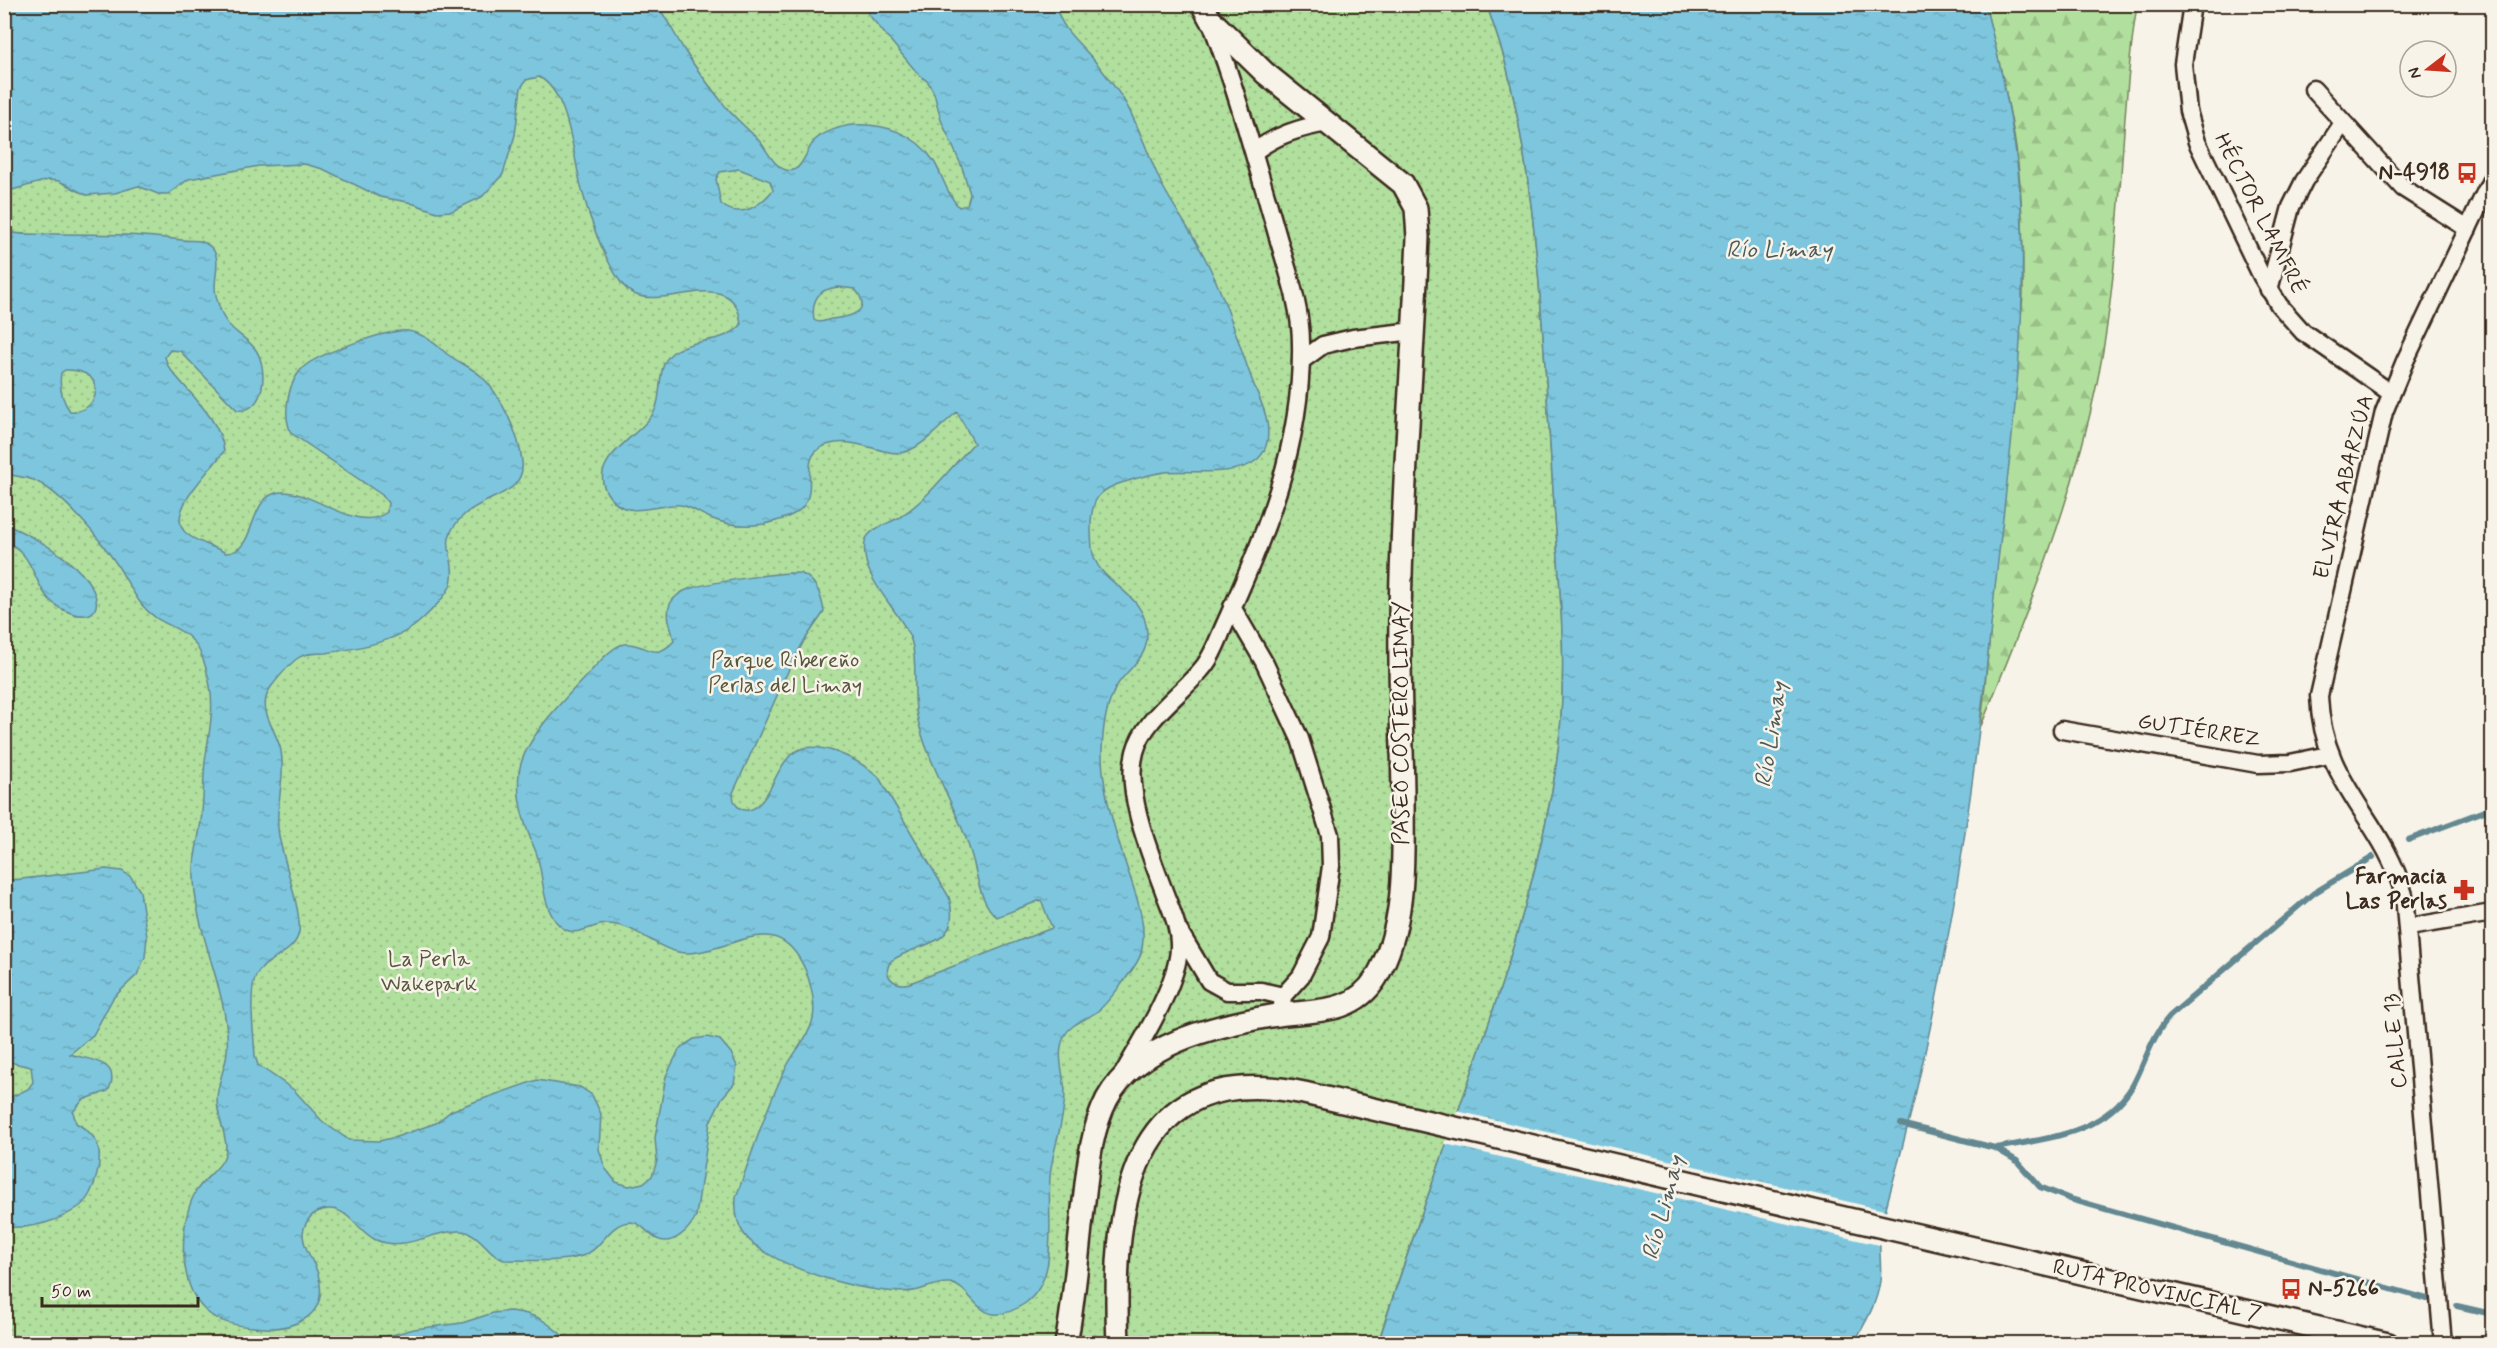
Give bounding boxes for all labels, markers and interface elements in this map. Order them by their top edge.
north arrow [2398,39,2458,99]
text: N [2403,65,2427,81]
street label: HÉCTOR LAMFRÉ [2207,128,2314,299]
place label: N-4918 [2379,159,2450,187]
bus stop icon: N-4918 [2455,161,2479,185]
water label: Río Limay [1726,235,1834,266]
street label: ELVIRA ABARZÚA [2308,392,2380,582]
street label: PASEO COSTERO LIMAY [1388,601,1416,845]
park label: Parque Ribereño Perlas del Limay [708,647,862,700]
water label: Río Limay [1748,678,1796,790]
street label: GUTIÉRREZ [2136,707,2263,755]
place label: Farmacia Las Perlas [2346,863,2447,916]
pharmacy icon: Farmacia Las Perlas [2452,878,2476,902]
park label: La Perla Wakepark [381,946,477,999]
street label: CALLE 13 [2378,992,2414,1090]
water label: Río Limay [1635,1151,1693,1263]
street label: RUTA PROVINCIAL 7 [2050,1253,2264,1329]
scale bar [42,1270,198,1308]
place label: N-5266 [2308,1275,2379,1303]
bus stop icon: N-5266 [2279,1277,2303,1301]
text: 50 m [51,1280,91,1304]

